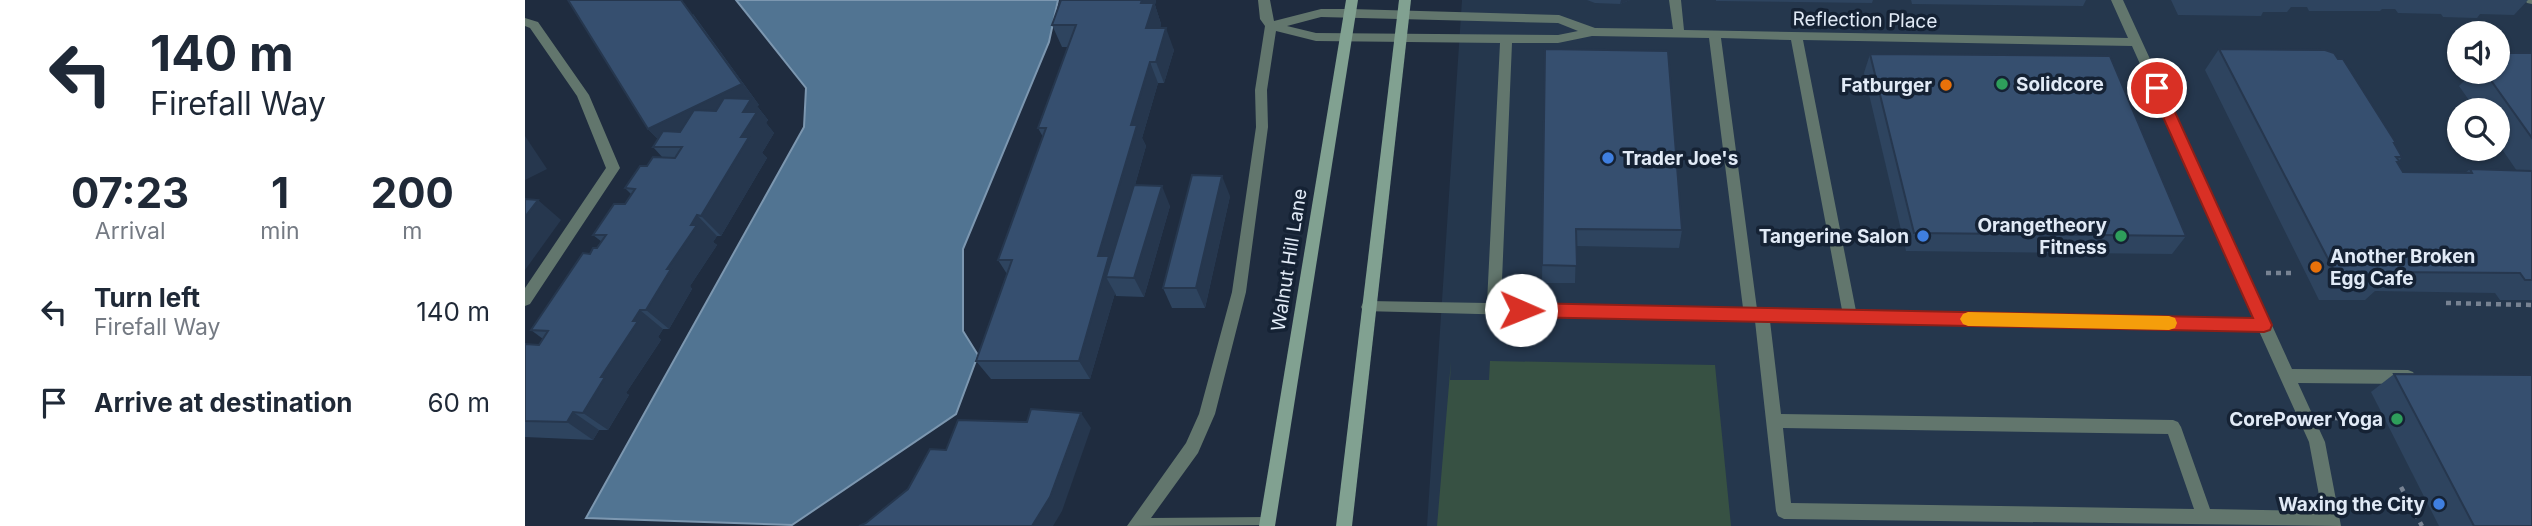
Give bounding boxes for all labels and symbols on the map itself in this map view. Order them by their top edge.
street label: Reflection Place [1792,7,1938,33]
pin [2127,58,2187,118]
place label: Solidcore [2016,73,2104,96]
place label: Fatburger [1841,74,1932,97]
marker: Solidcore [1994,76,2010,92]
marker: Fatburger [1938,77,1954,93]
place label: Trader Joe's [1622,147,1738,170]
marker: Trader Joe's [1600,150,1616,166]
street label: Walnut Hill Lane [1266,187,1312,333]
place label: Orangetheory Fitness [1977,214,2108,259]
place label: Tangerine Salon [1759,225,1909,248]
marker: Tangerine Salon [1915,228,1931,244]
marker: Orangetheory Fitness [2113,228,2129,244]
place label: Another Broken Egg Cafe [2330,245,2475,290]
marker: Another Broken Egg Cafe [2308,259,2324,275]
position arrow [1484,273,1558,347]
place label: CorePower Yoga [2229,408,2383,431]
marker: CorePower Yoga [2389,411,2405,427]
place label: Waxing the City [2278,493,2426,516]
marker: Waxing the City [2431,496,2447,512]

